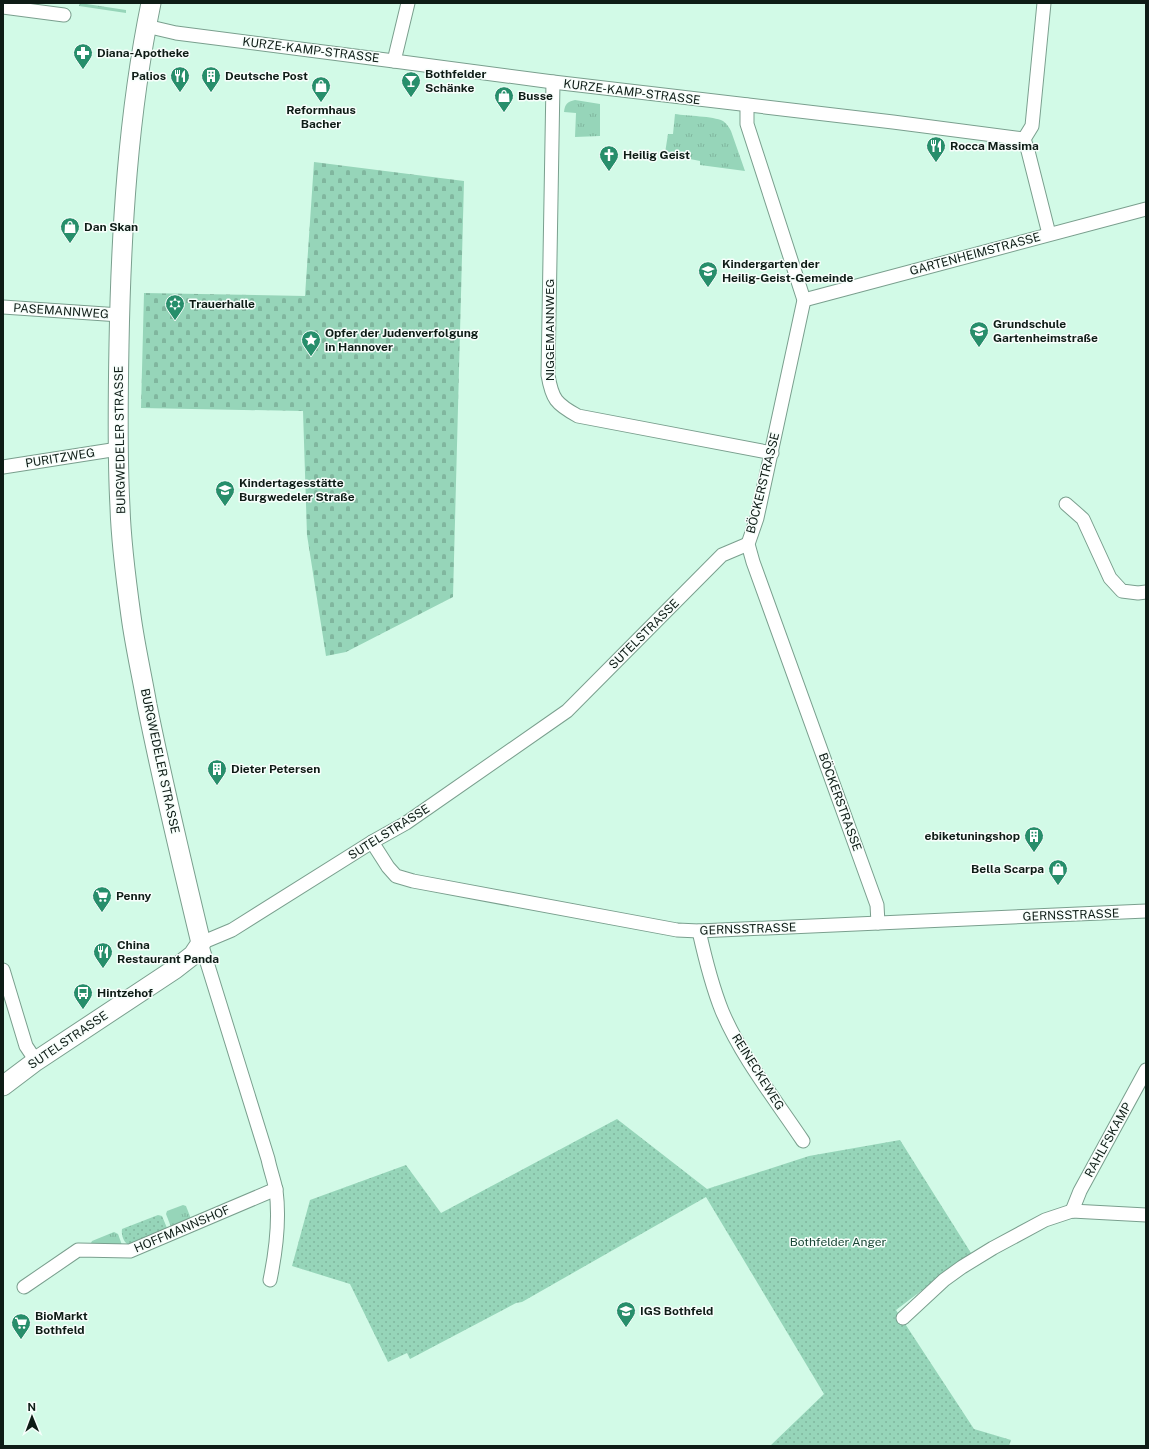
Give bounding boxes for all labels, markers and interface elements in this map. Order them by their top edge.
street label: KURZE-KAMP-STRASSE [242,35,380,65]
pharmacy icon: Diana-Apotheke [72,42,94,70]
place label: Diana-Apotheke [97,46,189,60]
restaurant icon: Palios [169,65,191,93]
building icon: Deutsche Post [200,65,222,93]
place label: Bothfelder Schänke [425,67,486,95]
place label: Palios [131,69,166,83]
place label: Deutsche Post [225,69,308,83]
bar icon: Bothfelder Schänke [400,70,422,98]
shop icon: Reformhaus Bacher [310,75,332,103]
street label: KURZE-KAMP-STRASSE [563,77,701,107]
shop icon: Busse [493,85,515,113]
place label: Busse [518,89,553,103]
place label: Reformhaus Bacher [286,103,356,131]
restaurant icon: Rocca Massima [925,135,947,163]
place label: Rocca Massima [950,139,1039,153]
church icon: Heilig Geist [598,144,620,172]
place label: Heilig Geist [623,148,690,162]
shop icon: Dan Skan [59,216,81,244]
place label: Dan Skan [84,220,138,234]
street label: GARTENHEIMSTRASSE [908,230,1042,278]
place label: Kindergarten der Heilig-Geist-Gemeinde [722,257,853,285]
school or university icon: Kindergarten der Heilig-Geist-Gemeinde [697,260,719,288]
street label: NIGGEMANNWEG [543,279,557,381]
synagogue icon: Trauerhalle [164,293,186,321]
place label: Trauerhalle [189,297,255,311]
street label: PASEMANNWEG [13,301,109,321]
place label: Grundschule Gartenheimstraße [993,317,1098,345]
school or university icon: Grundschule Gartenheimstraße [968,320,990,348]
place label: Opfer der Judenverfolgung in Hannover [325,326,479,354]
place icon: Opfer der Judenverfolgung in Hannover [300,329,322,357]
street label: BURGWEDELER STRASSE [112,366,128,514]
street label: BÖCKERSTRASSE [744,431,782,535]
street label: PURITZWEG [24,446,96,470]
place label: Kindertagesstätte Burgwedeler Straße [239,476,355,504]
school or university icon: Kindertagesstätte Burgwedeler Straße [214,479,236,507]
street label: SUTELSTRASSE [606,596,682,672]
street label: BURGWEDELER STRASSE [138,687,182,835]
street label: BÖCKERSTRASSE [816,751,864,853]
building icon: Dieter Petersen [206,758,228,786]
place label: Dieter Petersen [231,762,320,776]
street label: SUTELSTRASSE [346,801,432,863]
building icon: ebiketuningshop [1023,825,1045,853]
place label: ebiketuningshop [925,829,1020,843]
shop icon: Bella Scarpa [1047,858,1069,886]
place label: Bella Scarpa [971,862,1044,876]
supermarket icon: Penny [91,885,113,913]
place label: Penny [116,889,152,903]
street label: GERNSSTRASSE [1022,906,1120,924]
street label: GERNSSTRASSE [699,920,797,938]
place label: China Restaurant Panda [117,938,219,966]
restaurant icon: China Restaurant Panda [92,941,114,969]
bus stop icon: Hintzehof [72,982,94,1010]
place label: Hintzehof [97,986,153,1000]
street label: SUTELSTRASSE [25,1008,111,1072]
street label: REINECKEWEG [729,1031,787,1113]
street label: RAHLFSKAMP [1082,1100,1134,1180]
street label: HOFFMANNSHOF [132,1203,232,1255]
park label: Bothfelder Anger [790,1235,887,1249]
school or university icon: IGS Bothfeld [615,1300,637,1328]
place label: IGS Bothfeld [640,1304,713,1318]
place label: BioMarkt Bothfeld [35,1309,88,1337]
supermarket icon: BioMarkt Bothfeld [10,1312,32,1340]
north arrow [12,1397,52,1437]
text: N [27,1401,36,1413]

